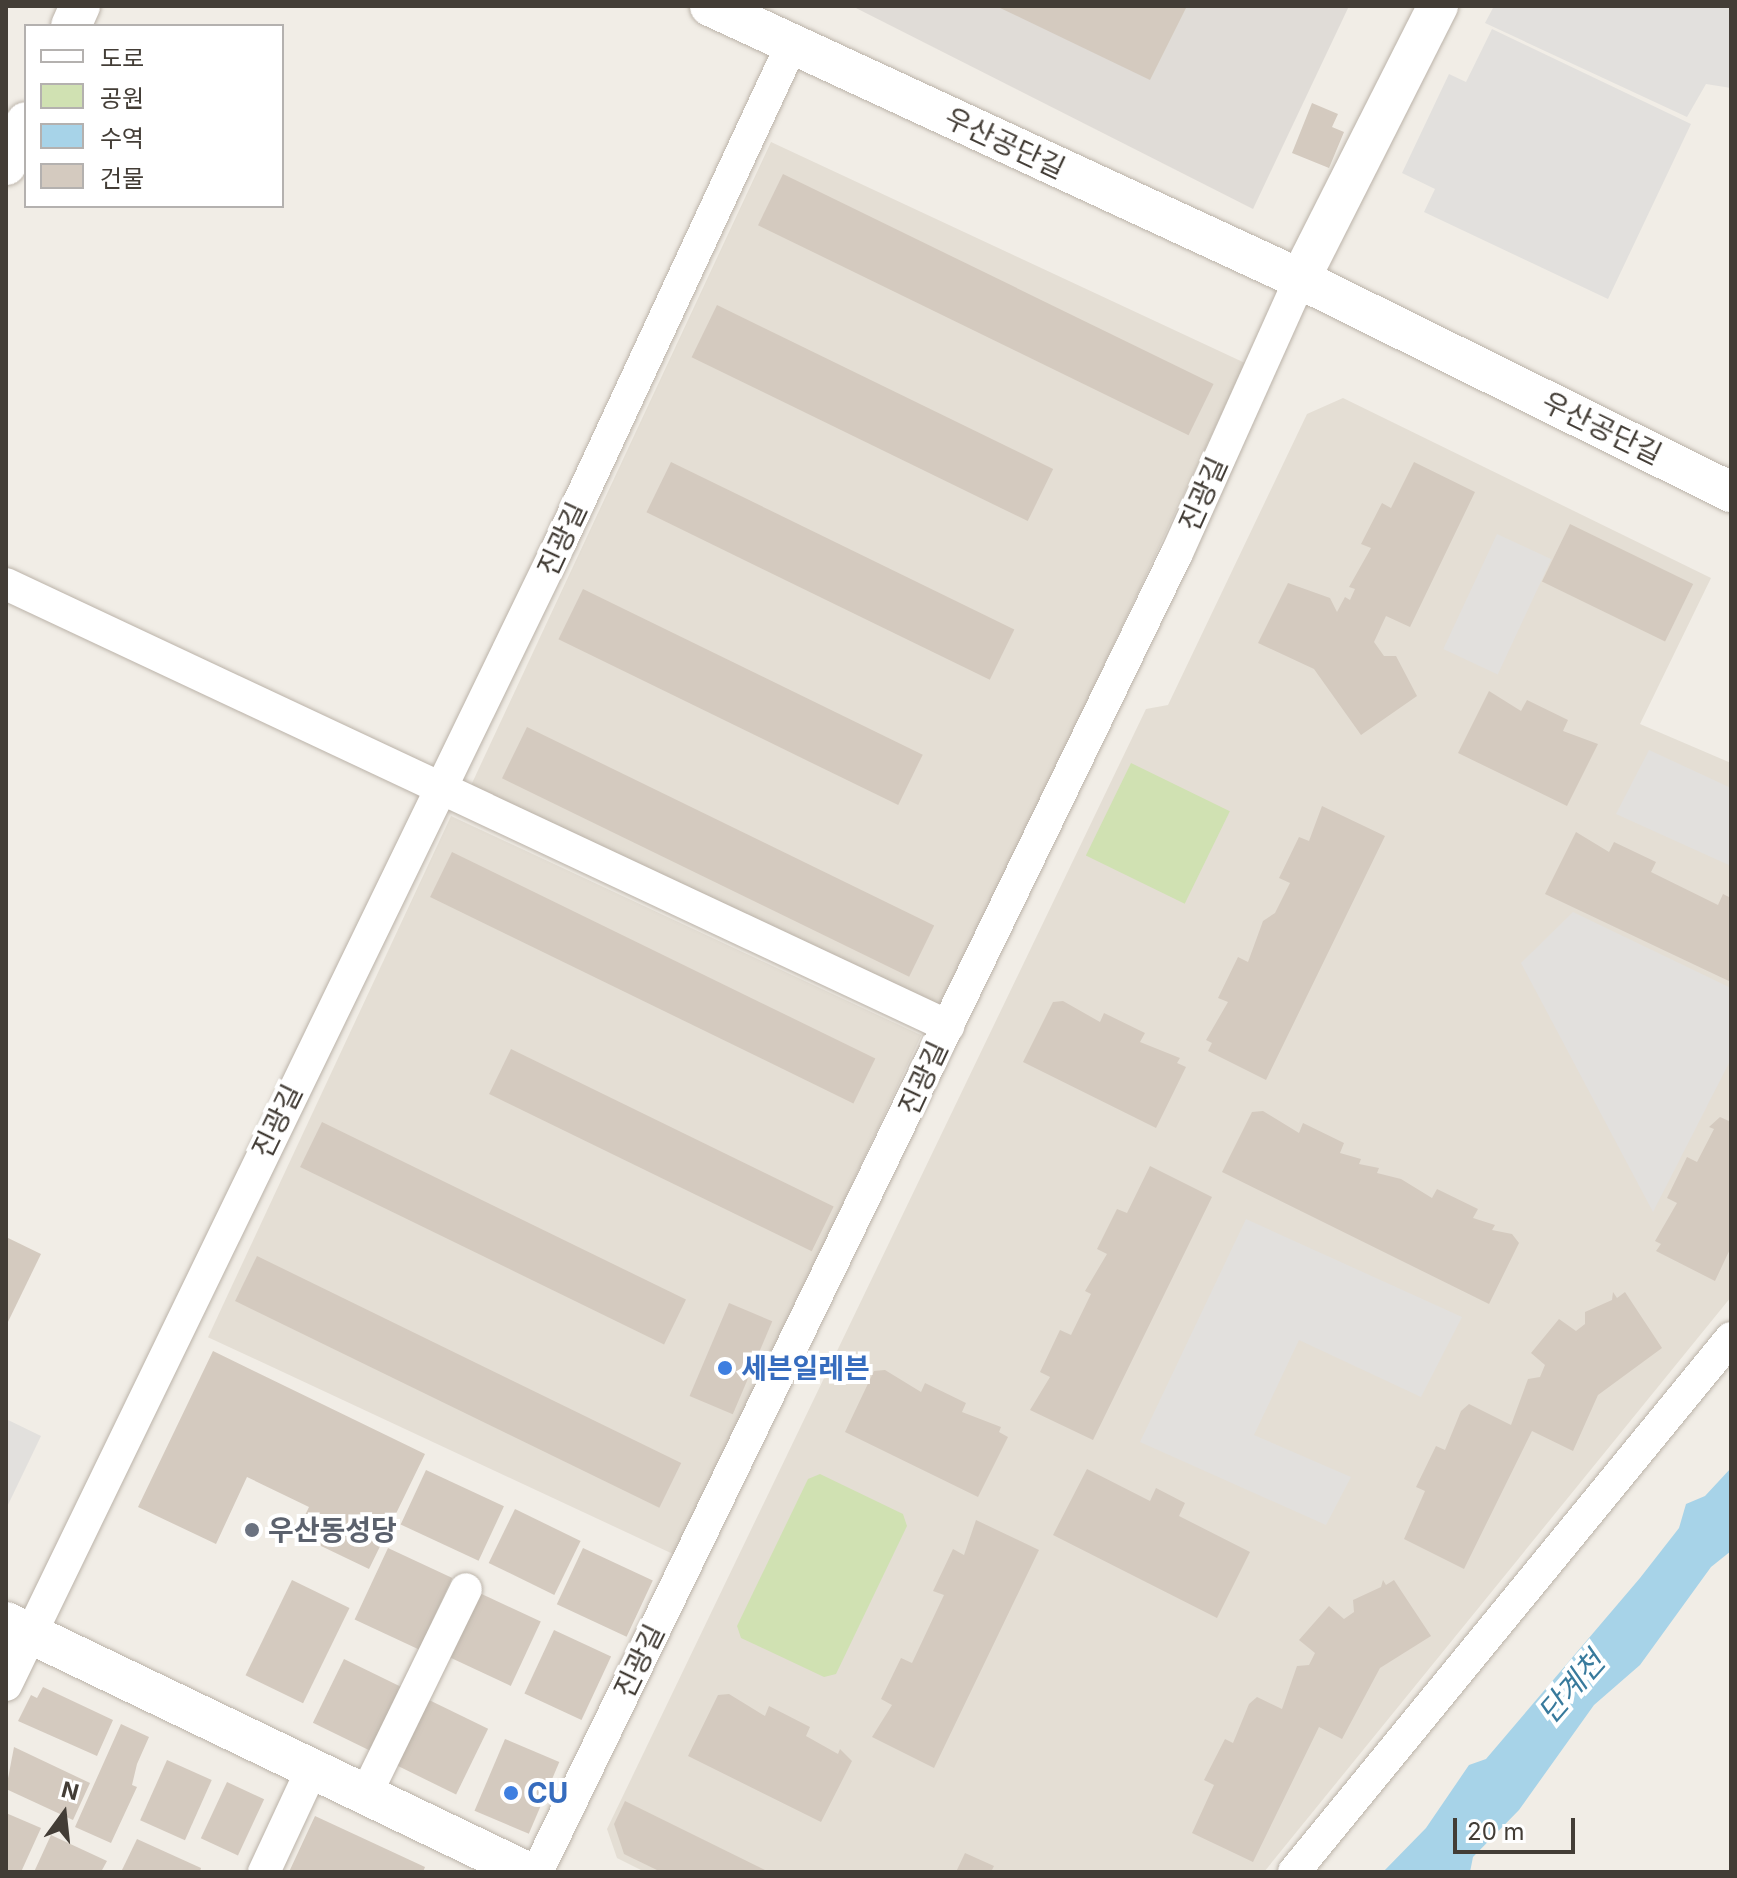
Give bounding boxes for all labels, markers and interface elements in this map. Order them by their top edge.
legend [24,24,284,208]
text: 도로 [100,44,144,73]
text: 공원 [100,84,144,113]
street label: 우산공단길 [940,101,1070,185]
text: 수역 [100,124,144,153]
text: 건물 [100,164,144,193]
street label: 우산공단길 [1537,385,1667,471]
street label: 진광길 [1172,452,1234,536]
street label: 진광길 [530,497,594,581]
street label: 진광길 [891,1036,955,1120]
street label: 진광길 [245,1079,309,1163]
place label: 세븐일레븐 [741,1351,870,1385]
marker: 세븐일레븐 [716,1359,734,1377]
place label: 우산동성당 [268,1513,397,1547]
marker: 우산동성당 [243,1521,261,1539]
street label: 진광길 [607,1619,671,1703]
water label: 단계천 [1530,1644,1612,1730]
north arrow [24,1774,104,1854]
text: N [59,1776,82,1806]
place label: CU [527,1776,568,1810]
marker: CU [502,1784,520,1802]
scale bar [1457,1802,1579,1852]
text: 20 m [1467,1817,1525,1846]

